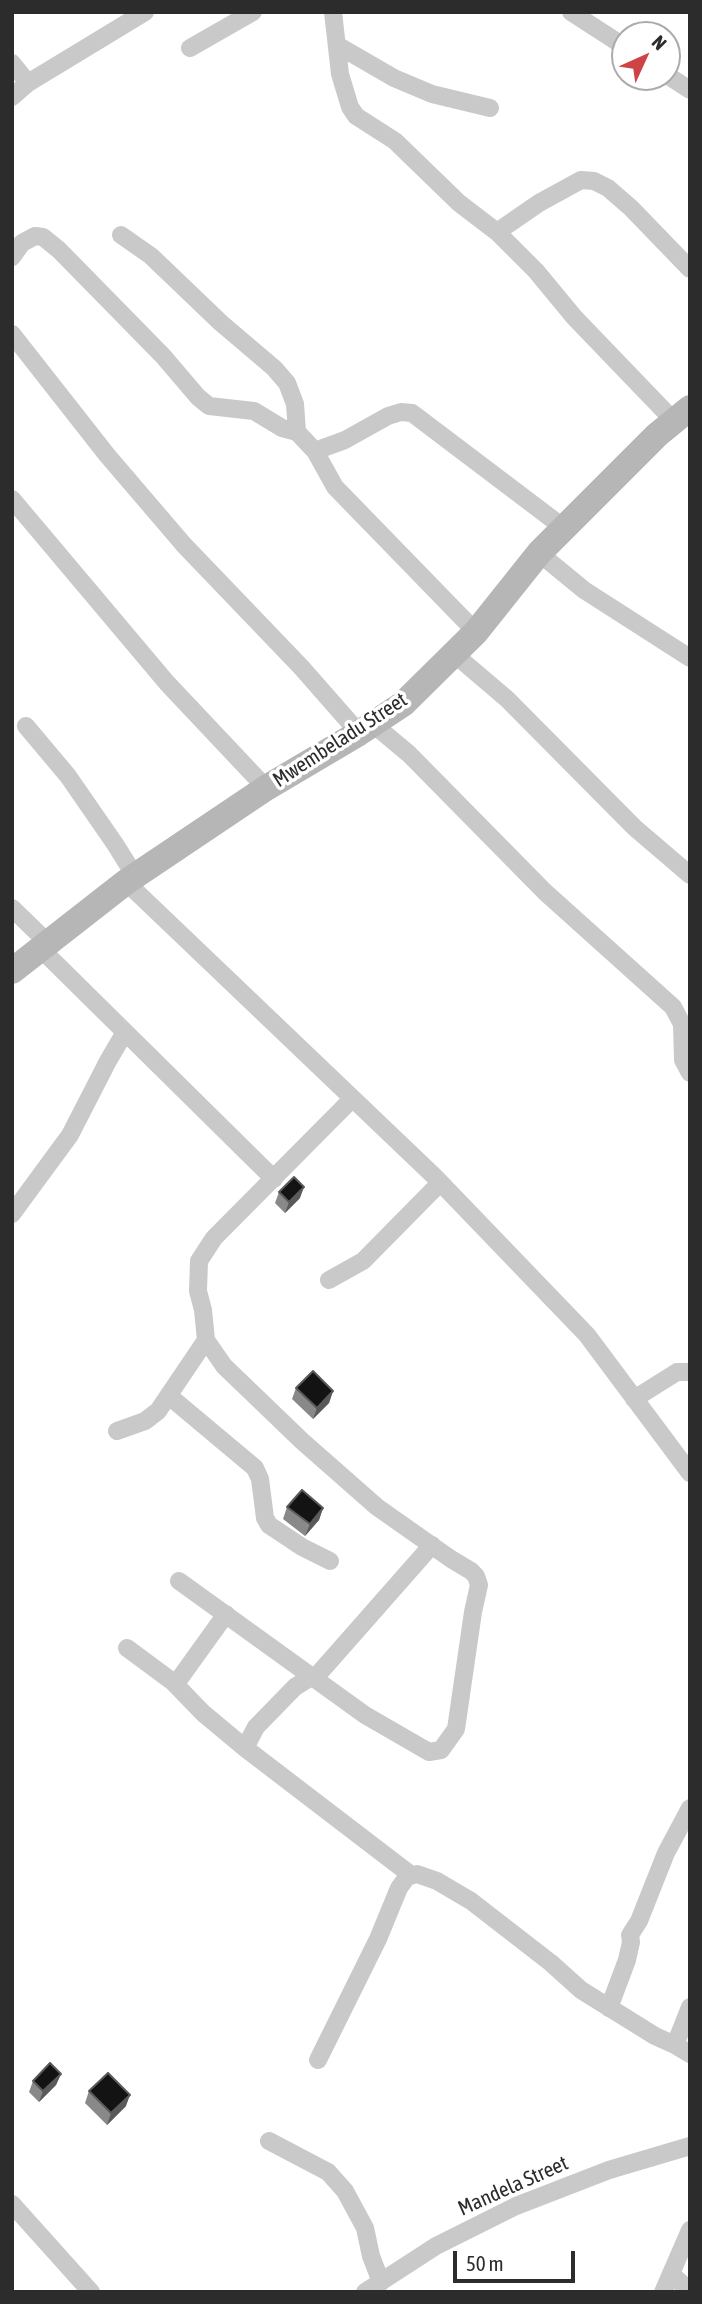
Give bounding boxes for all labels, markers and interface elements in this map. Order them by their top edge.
north arrow [611,21,681,91]
text: N [648,31,671,54]
street label: Mwembeladu Street [268,687,412,793]
street label: Mandela Street [454,2151,572,2221]
scale bar [457,2238,580,2282]
text: 50 m [466,2251,504,2275]

